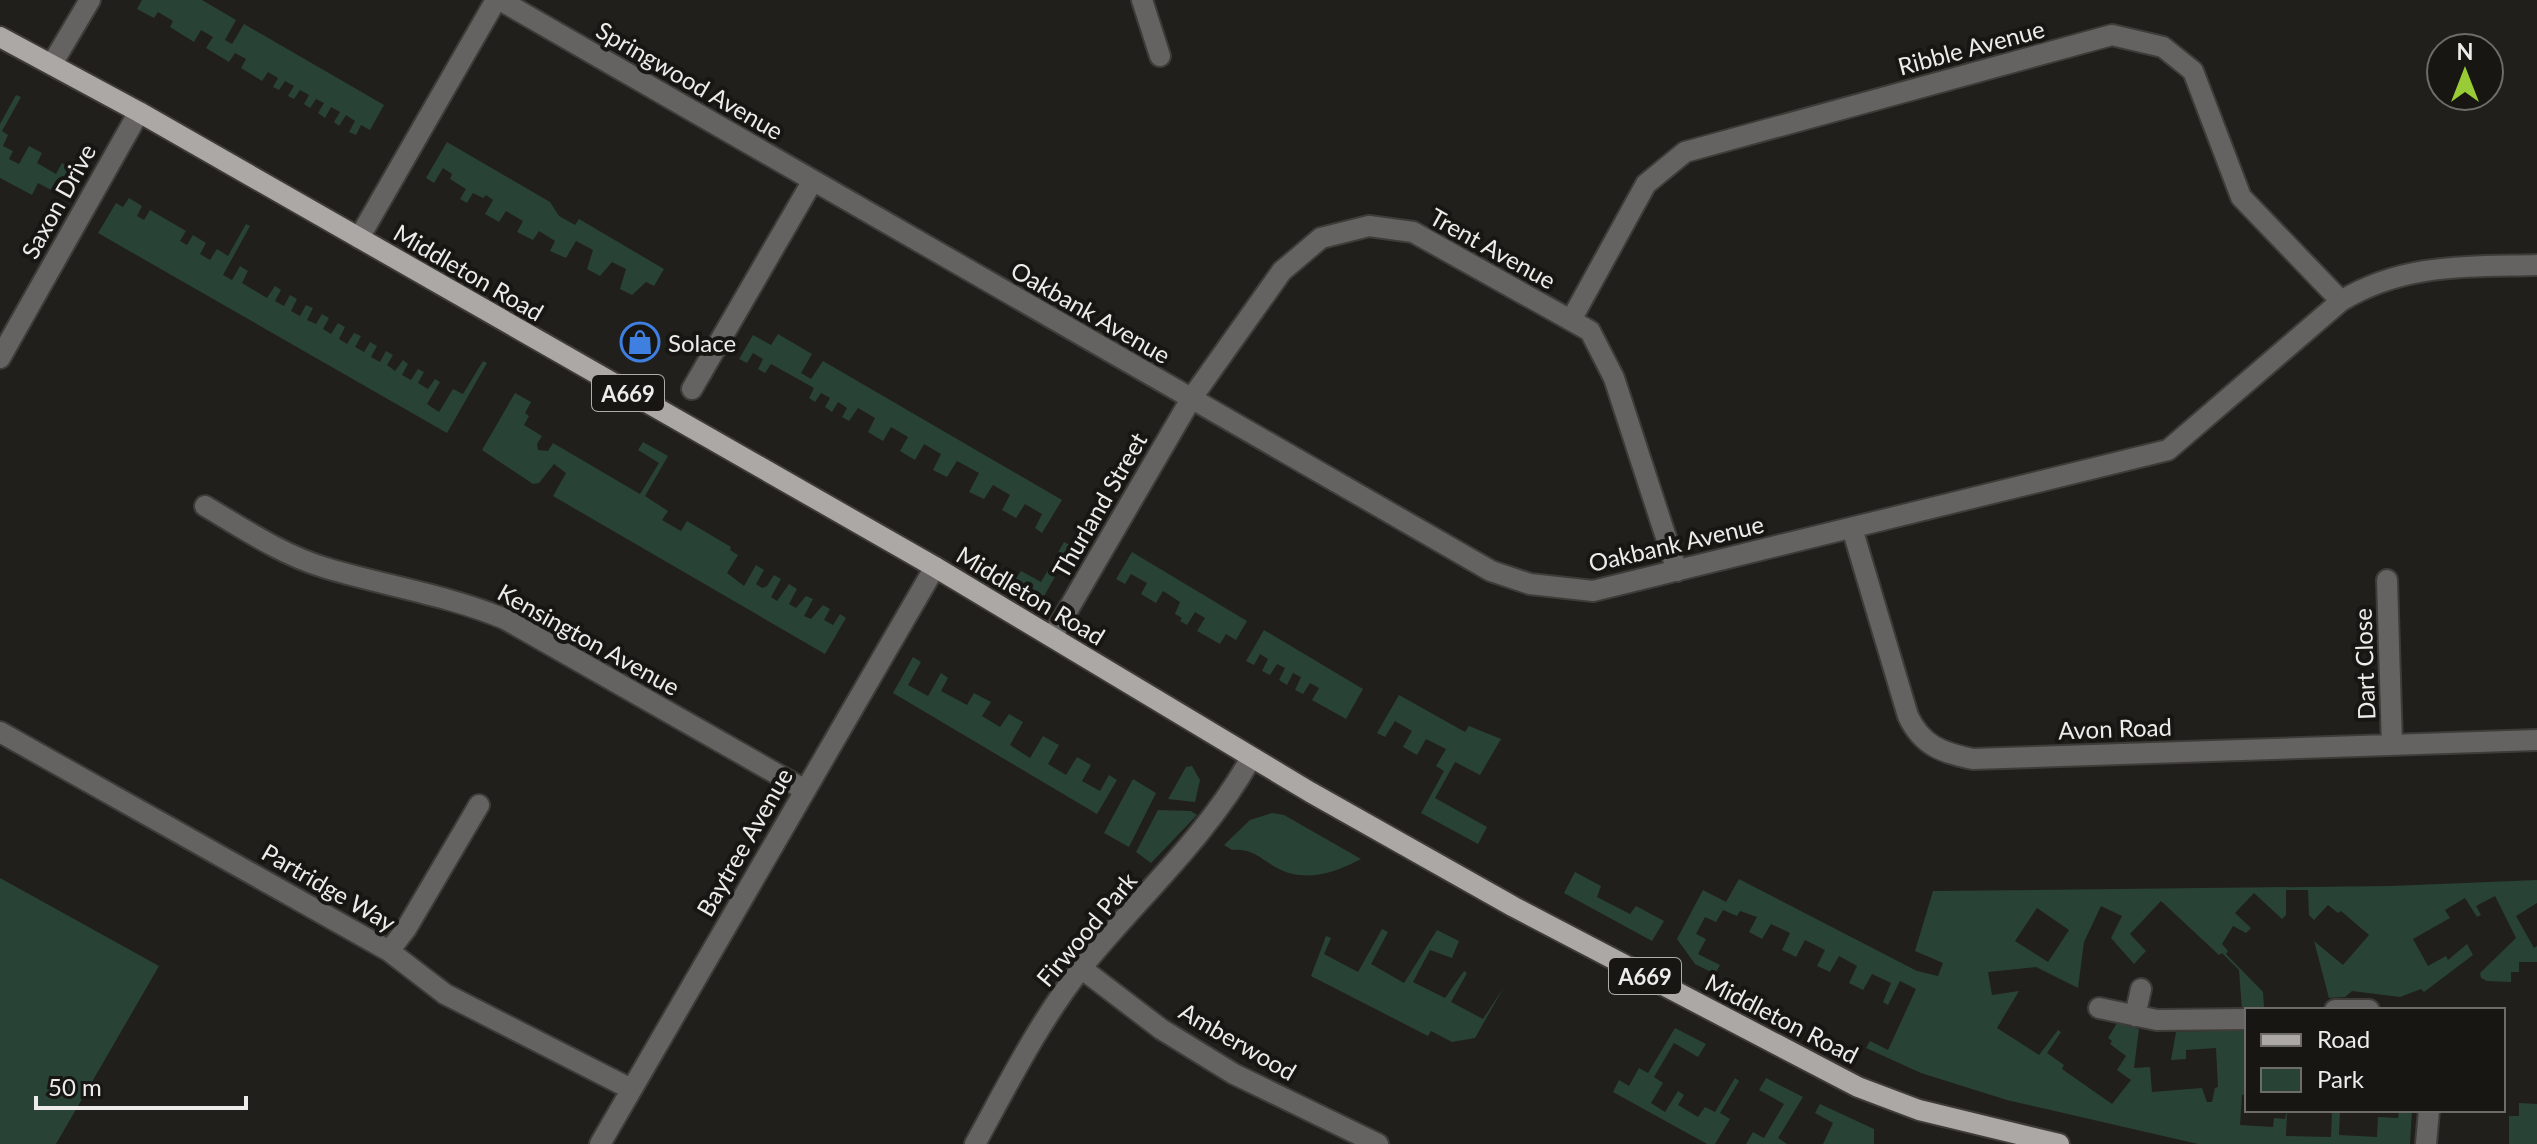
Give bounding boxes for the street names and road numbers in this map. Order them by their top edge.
street label: Ribble Avenue [1894,13,2048,81]
street label: Springwood Avenue [592,15,788,145]
street label: Saxon Drive [15,139,101,263]
street label: Trent Avenue [1425,202,1561,294]
street label: Middleton Road [389,217,549,327]
street label: Oakbank Avenue [1006,255,1176,369]
road number: A669 [592,375,664,411]
street label: Thurland Street [1046,427,1153,583]
street label: Oakbank Avenue [1586,509,1766,577]
street label: Middleton Road [952,539,1110,651]
street label: Kensington Avenue [493,577,685,701]
street label: Dart Close [2348,608,2380,720]
street label: Avon Road [2058,712,2172,744]
street label: Baytree Avenue [690,763,798,921]
street label: Partridge Way [257,837,402,937]
street label: Firwood Park [1030,865,1143,992]
road number: A669 [1609,958,1681,994]
street label: Middleton Road [1701,967,1863,1069]
street label: Amberwood [1174,996,1302,1086]

